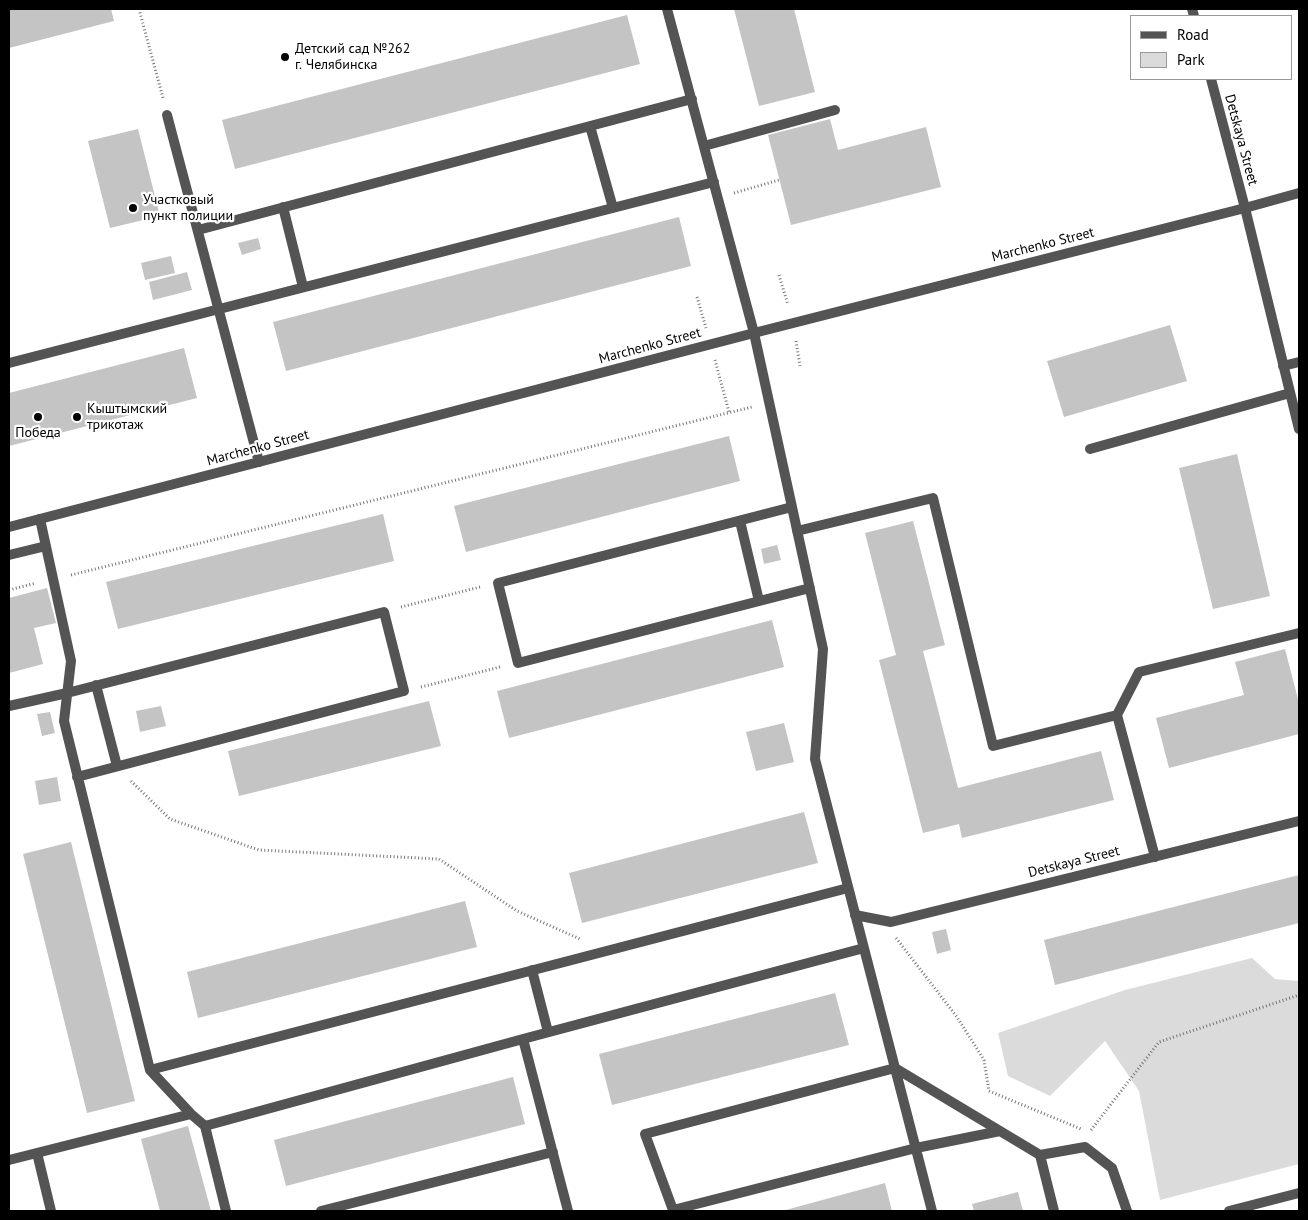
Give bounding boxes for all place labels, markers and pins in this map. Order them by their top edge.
place label: Детский сад №262 г. Челябинска [295,41,410,74]
marker: Детский сад №262 г. Челябинска [279,51,291,63]
place label: Участковый пункт полиции [143,192,233,224]
marker: Участковый пункт полиции [127,202,139,214]
place label: Кыштымский трикотаж [87,401,167,434]
marker: Победа [32,411,44,423]
marker: Кыштымский трикотаж [71,411,83,423]
place label: Победа [15,425,61,441]

